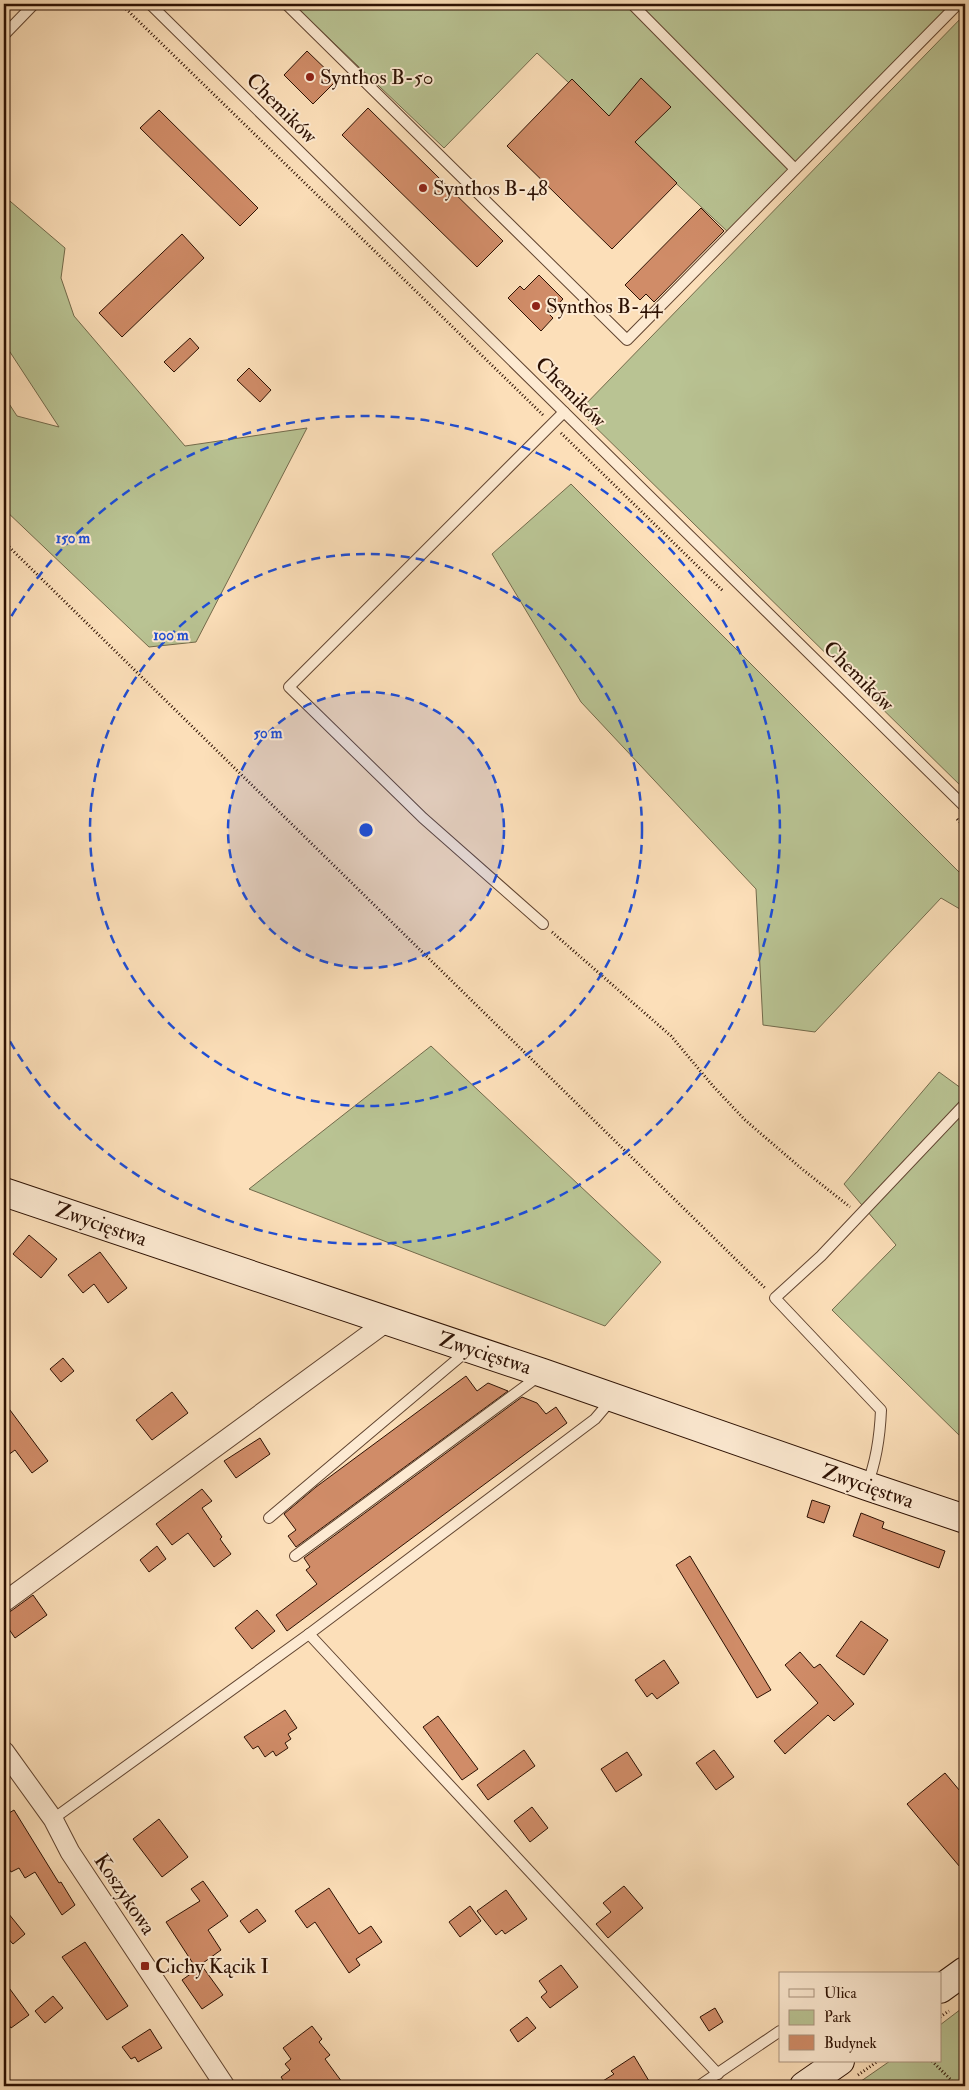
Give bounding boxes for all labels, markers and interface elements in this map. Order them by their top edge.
place label: Synthos B-50 [320,64,433,91]
street label: Chemików [240,67,324,150]
marker: Synthos B-50 [304,71,316,83]
place label: Synthos B-48 [433,175,548,202]
marker: Synthos B-48 [417,182,429,194]
place label: Synthos B-44 [546,293,664,320]
marker: Synthos B-44 [530,300,542,312]
street label: Chemików [529,351,613,434]
text: 150 m [56,529,90,548]
text: 100 m [153,626,189,645]
street label: Chemików [817,635,901,718]
text: 50 m [254,724,283,743]
centre of rings [357,821,375,839]
street label: Zwycięstwa [51,1196,151,1253]
street label: Zwycięstwa [435,1326,535,1381]
street label: Zwycięstwa [818,1458,918,1515]
street label: Koszykowa [88,1849,162,1940]
place label: Cichy Kącik I [155,1953,269,1980]
marker: Cichy Kącik I [139,1960,151,1972]
legend [779,1972,942,2062]
text: Ulica [824,1984,857,2003]
text: Park [824,2008,851,2027]
text: Budynek [824,2034,877,2053]

